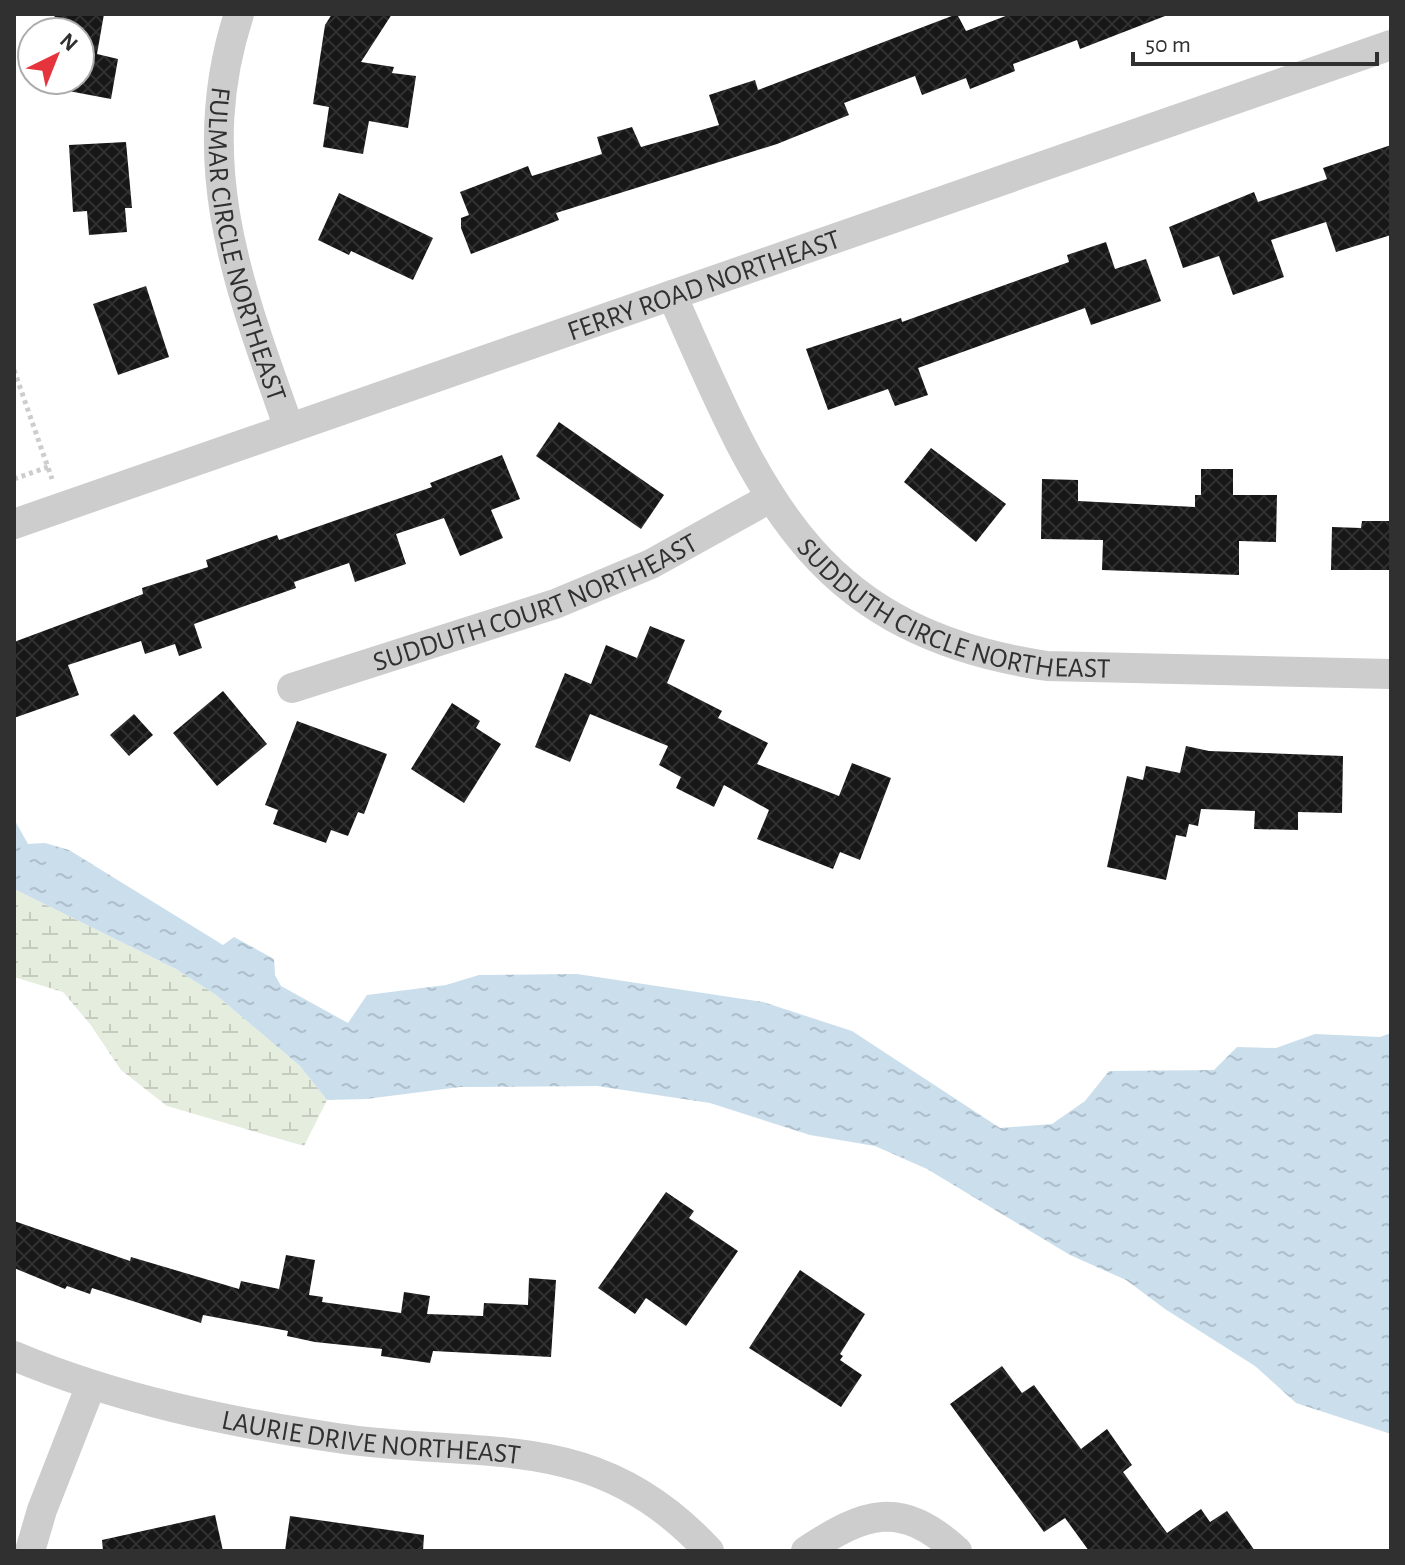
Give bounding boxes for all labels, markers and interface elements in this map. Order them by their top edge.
north arrow [16,16,96,96]
scale bar [1133,16,1377,66]
text: N [56,29,82,55]
text: 50 m [1145,33,1191,57]
street label: FULMAR CIRCLE NORTHEAST [203,85,290,406]
street label: FERRY ROAD NORTHEAST [564,226,845,346]
street label: SUDDUTH COURT NORTHEAST [370,529,703,677]
street label: SUDDUTH CIRCLE NORTHEAST [791,534,1111,683]
street label: LAURIE DRIVE NORTHEAST [219,1406,522,1470]

